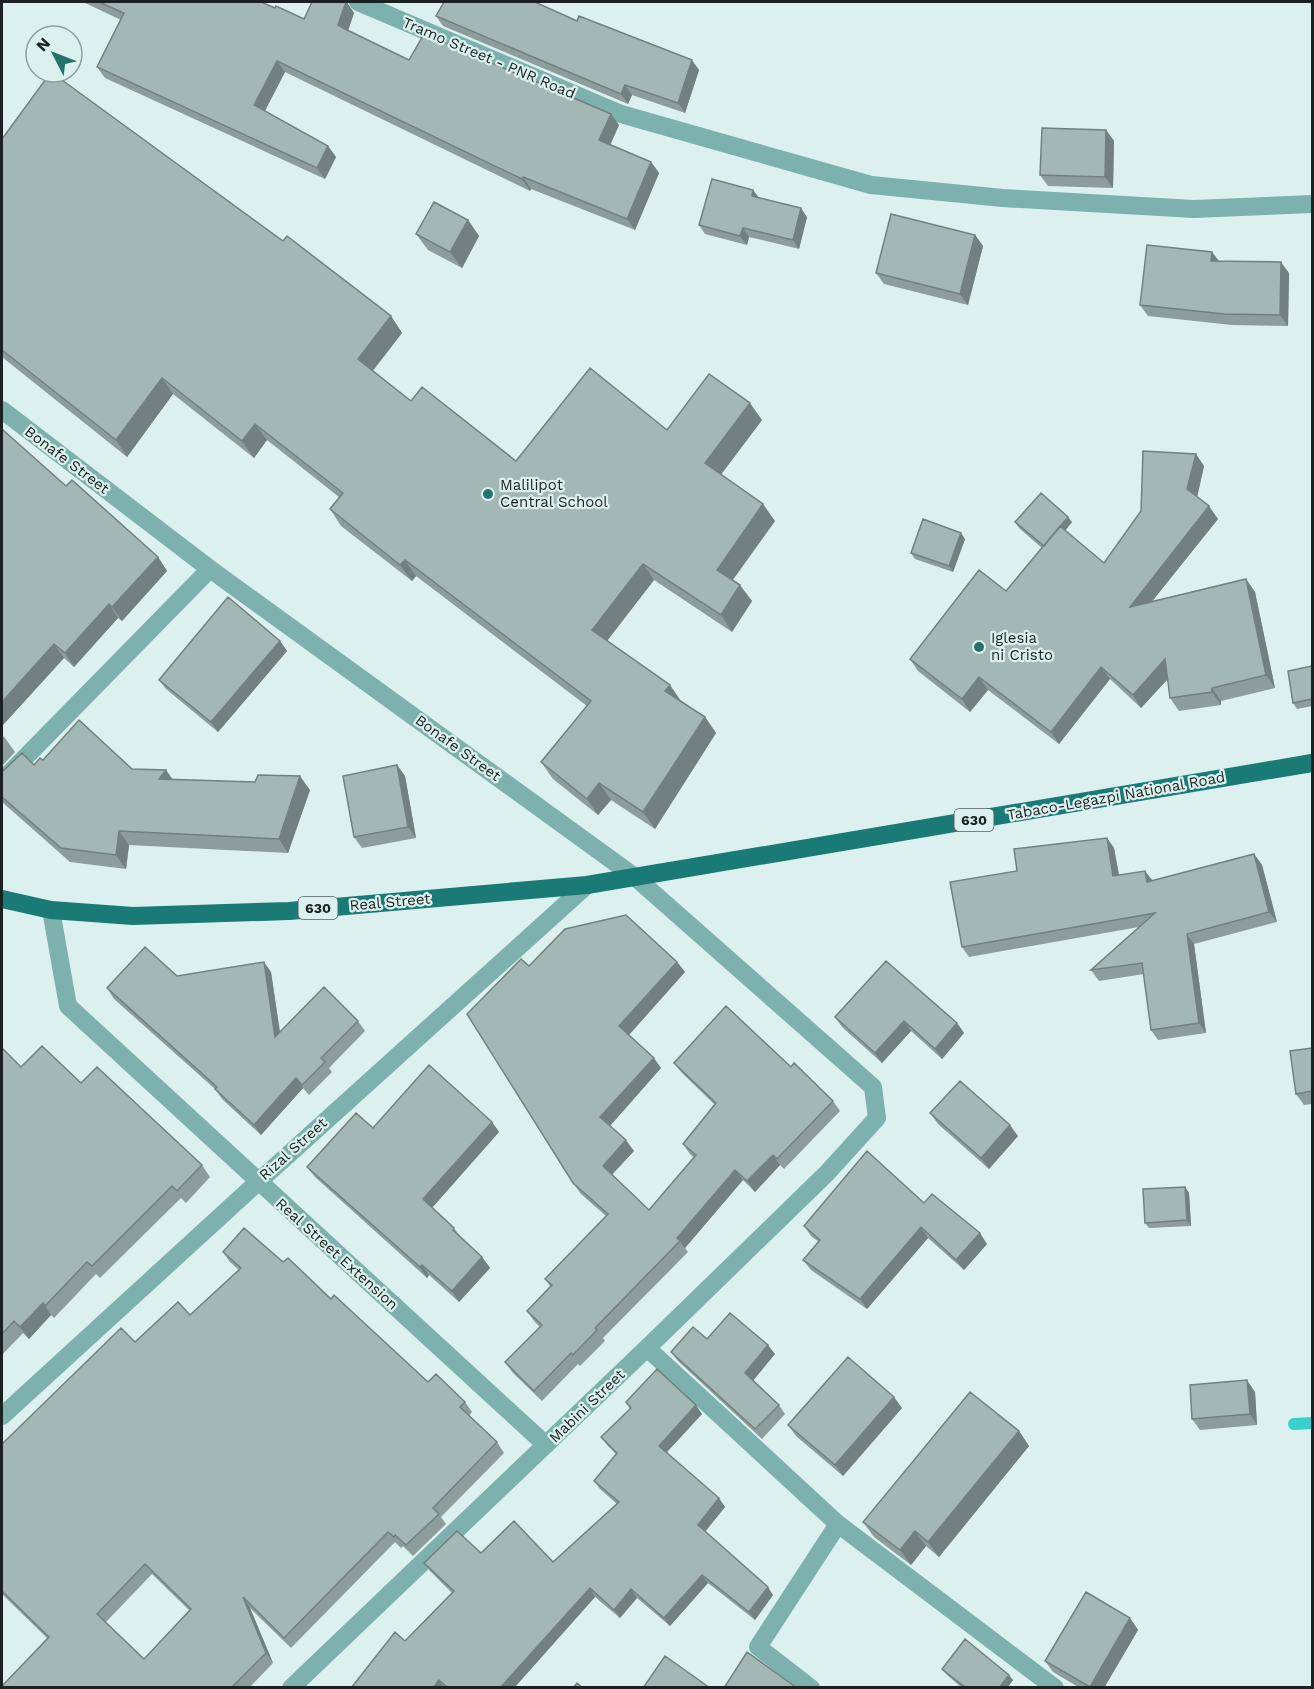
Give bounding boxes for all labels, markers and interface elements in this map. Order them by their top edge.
street label: Tramo Street - PNR Road [400,13,578,103]
north arrow [24,24,84,84]
text: N [32,34,54,55]
street label: Bonafe Street [21,422,113,498]
place label: Malilipot Central School [500,476,608,511]
marker: Malilipot Central School [481,487,495,501]
place label: Iglesia ni Cristo [991,629,1053,664]
marker: Iglesia ni Cristo [972,640,986,654]
street label: Bonafe Street [412,711,505,785]
street label: Tabaco-Legazpi National Road [1005,768,1227,824]
road number: 630 [954,809,994,831]
street label: Real Street [349,889,432,915]
road number: 630 [298,897,338,919]
street label: Rizal Street [255,1113,331,1184]
street label: Real Street Extension [272,1194,402,1314]
street label: Mabini Street [545,1365,629,1447]

